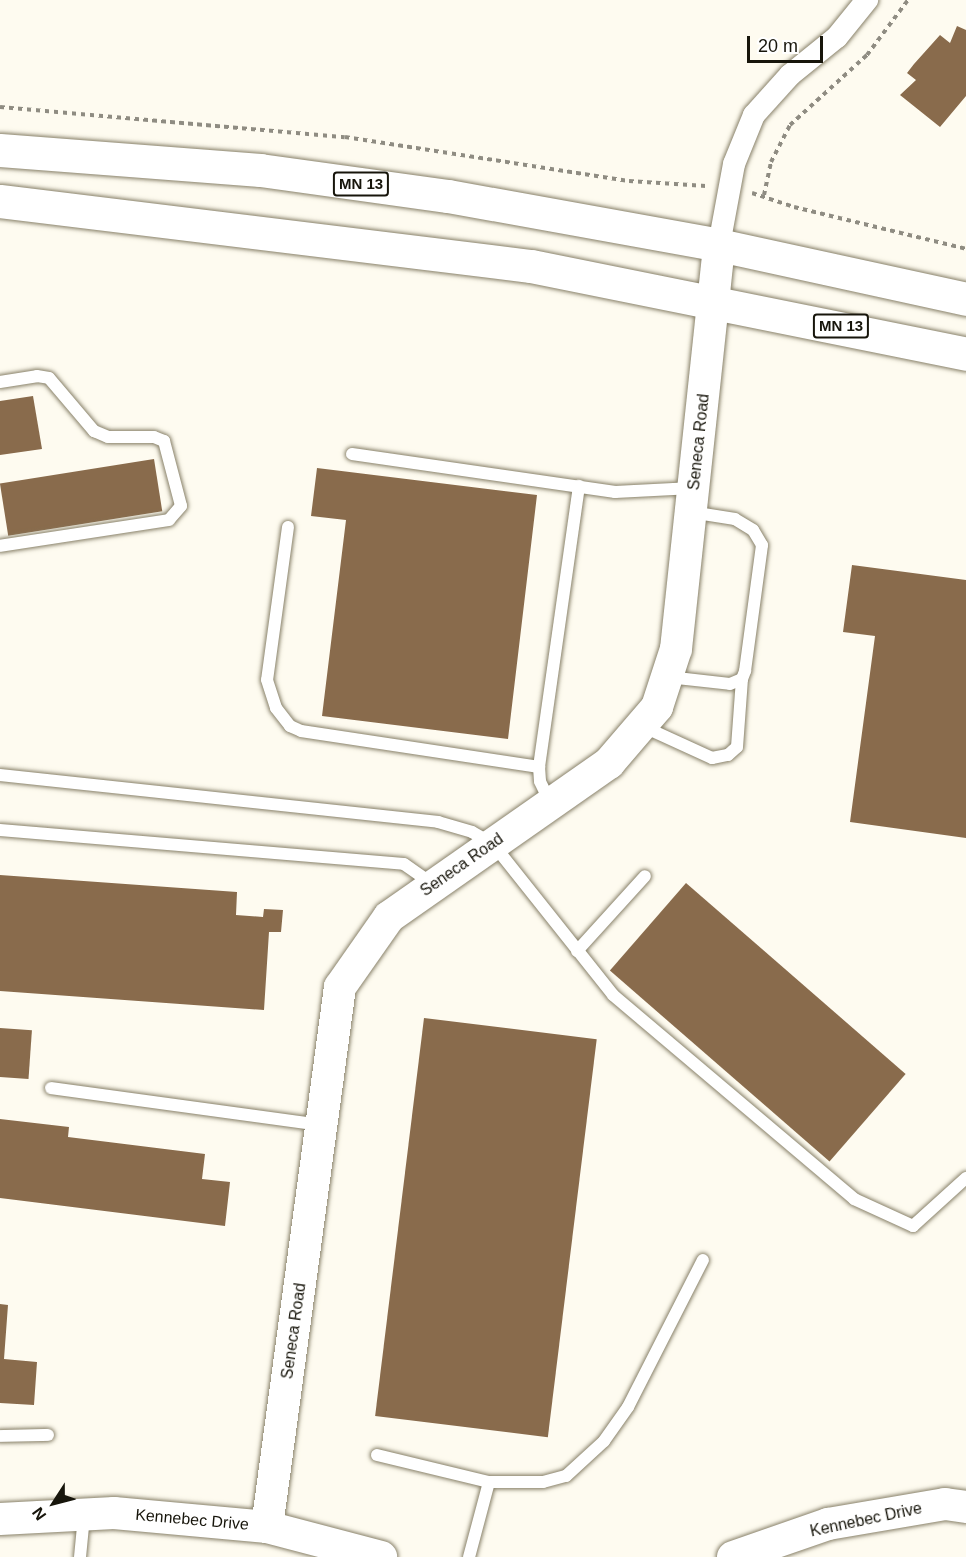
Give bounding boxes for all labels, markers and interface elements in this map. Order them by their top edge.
scale bar [750,24,826,62]
text: 20 m [758,36,798,56]
road number: MN 13 [332,172,389,196]
road number: MN 13 [812,314,870,338]
street label: Seneca Road [684,393,714,491]
street label: Seneca Road [417,829,507,901]
street label: Seneca Road [278,1282,310,1380]
north arrow [24,1473,84,1533]
street label: Kennebec Drive [808,1499,924,1541]
text: N [29,1504,49,1524]
street label: Kennebec Drive [134,1505,250,1535]

